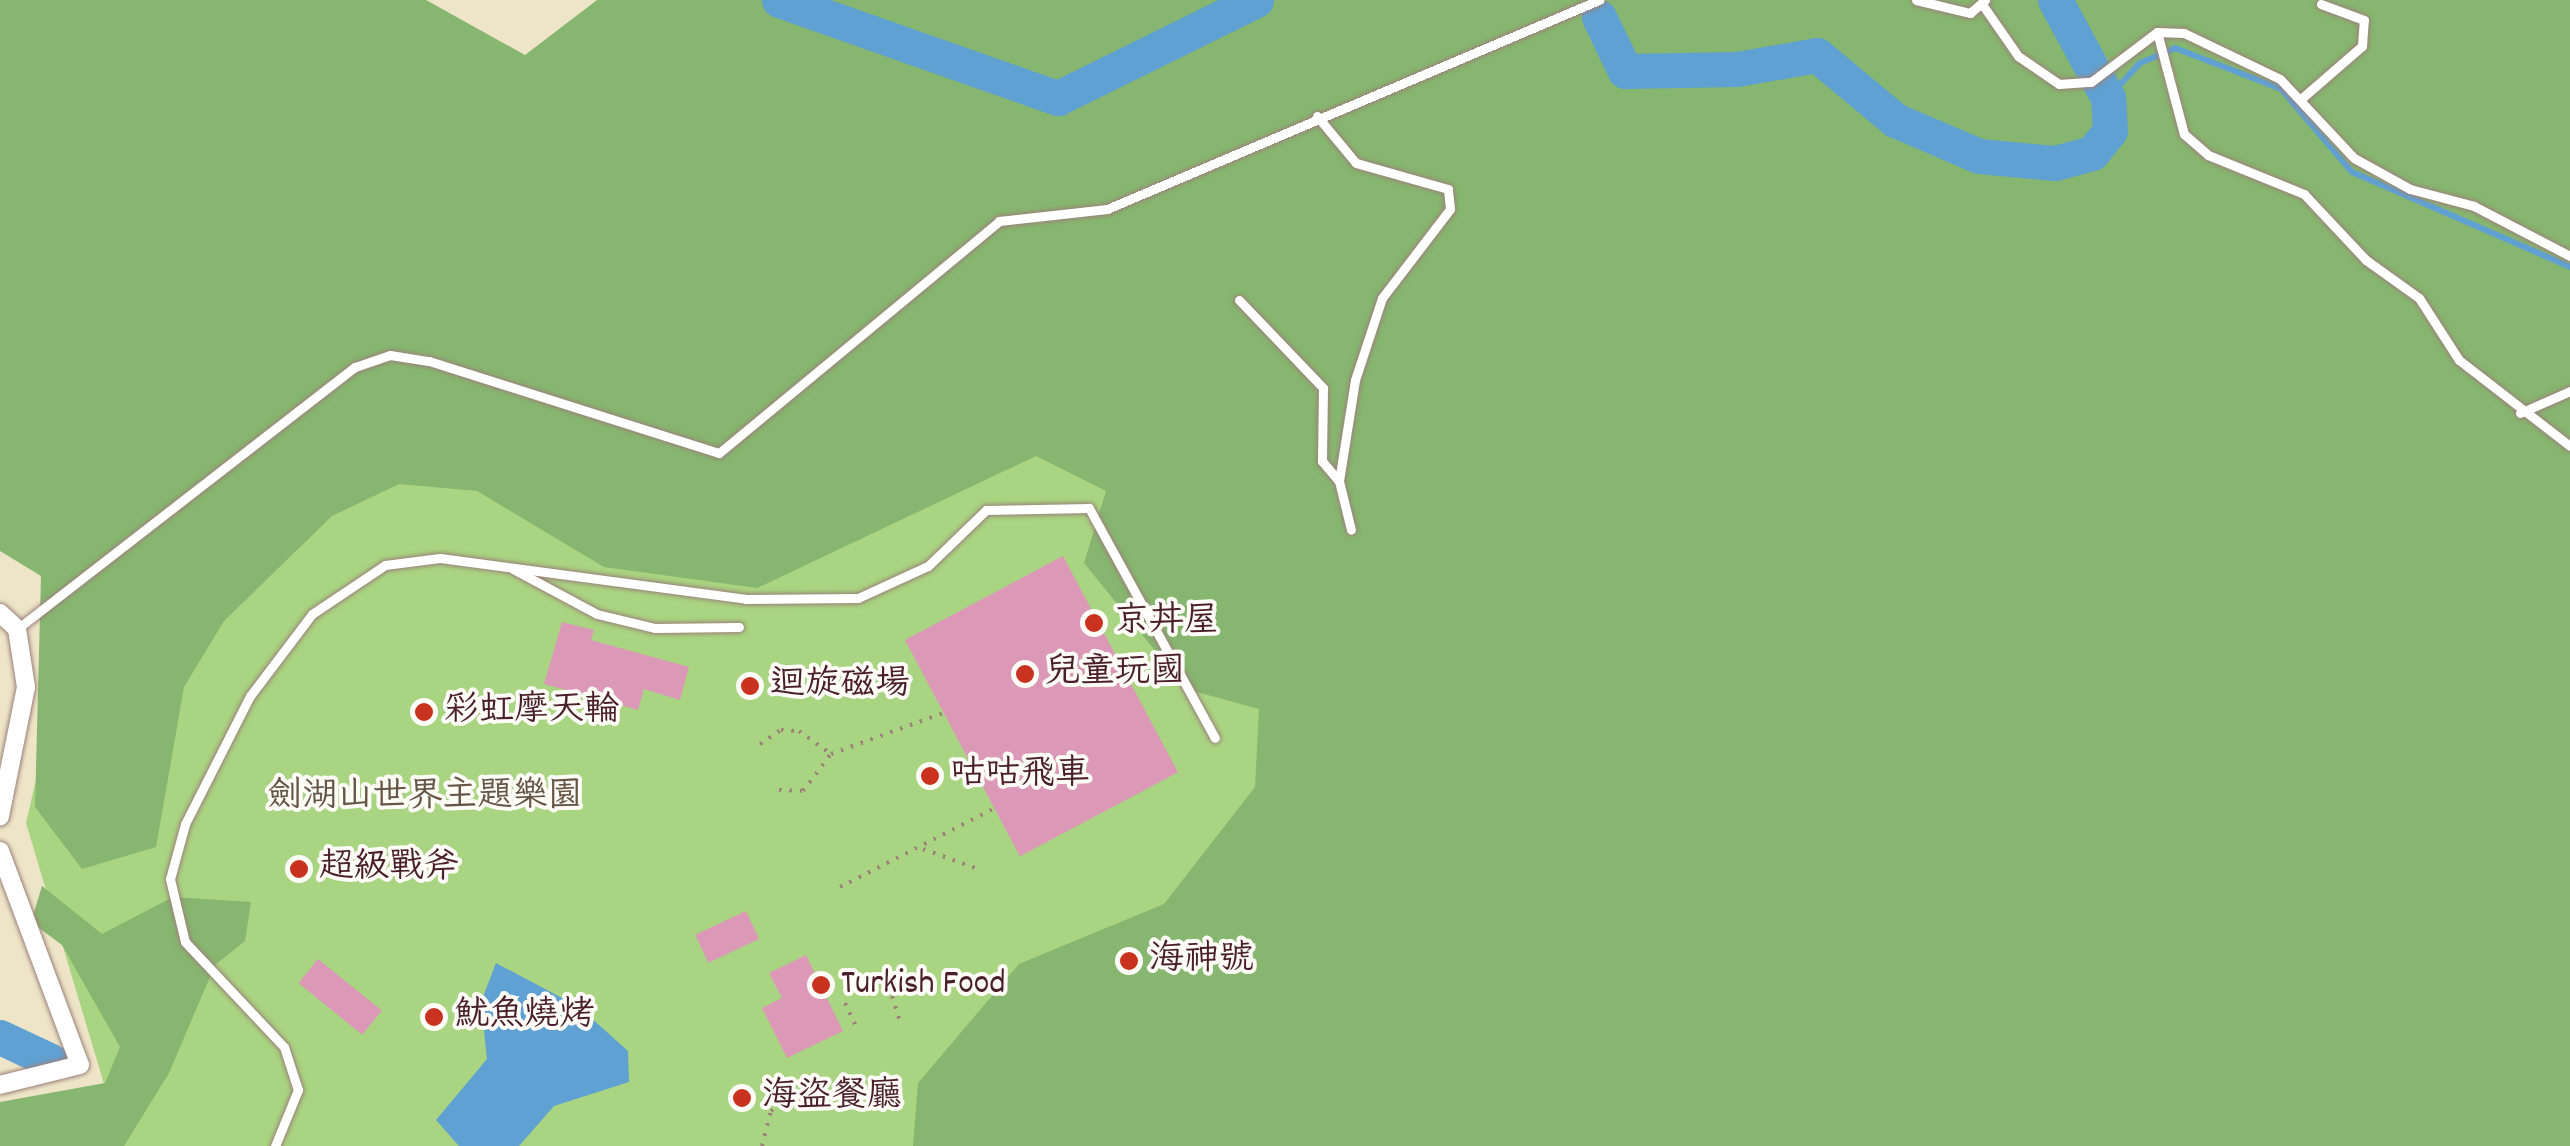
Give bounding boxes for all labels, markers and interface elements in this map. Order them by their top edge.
place label: 京丼屋 [1114,602,1219,644]
marker: 京丼屋 [1083,612,1105,634]
place label: 兒童玩國 [1045,653,1185,695]
marker: 兒童玩國 [1014,663,1036,685]
place label: 迴旋磁場 [770,665,910,707]
marker: 迴旋磁場 [739,675,761,697]
place label: 彩虹摩天輪 [444,691,619,733]
marker: 彩虹摩天輪 [413,701,435,723]
place label: 咕咕飛車 [950,755,1090,797]
marker: 咕咕飛車 [919,765,941,787]
park label: 劍湖山世界主題樂園 [268,777,582,819]
place label: 超級戰斧 [319,848,459,890]
marker: 超級戰斧 [288,858,310,880]
place label: 海神號 [1149,940,1254,982]
marker: 海神號 [1118,950,1140,972]
place label: Turkish Food [841,964,1006,1006]
marker: Turkish Food [810,974,832,996]
place label: 魷魚燒烤 [454,996,594,1038]
marker: 魷魚燒烤 [423,1006,445,1028]
place label: 海盜餐廳 [762,1077,902,1119]
marker: 海盜餐廳 [731,1087,753,1109]

